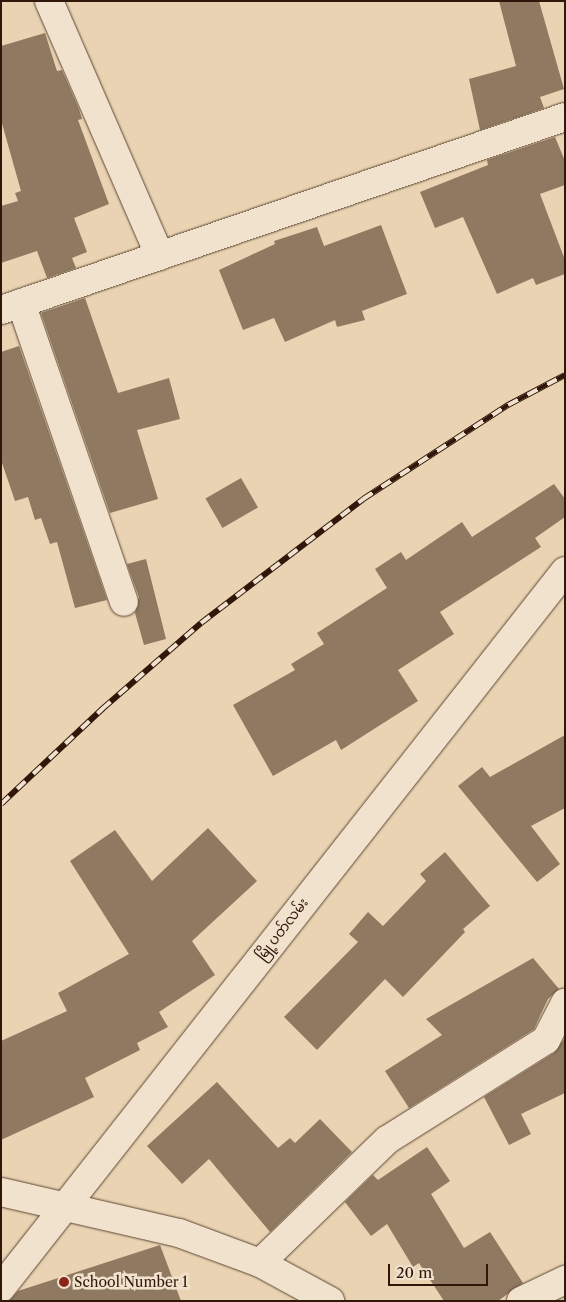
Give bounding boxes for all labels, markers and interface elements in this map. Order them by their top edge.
street label: မြို့ပတ်လမ်း [252,894,312,964]
scale bar [391,1254,491,1286]
text: 20 m [396,1263,432,1282]
place label: School Number 1 [74,1274,188,1290]
marker: School Number 1 [58,1276,70,1288]

